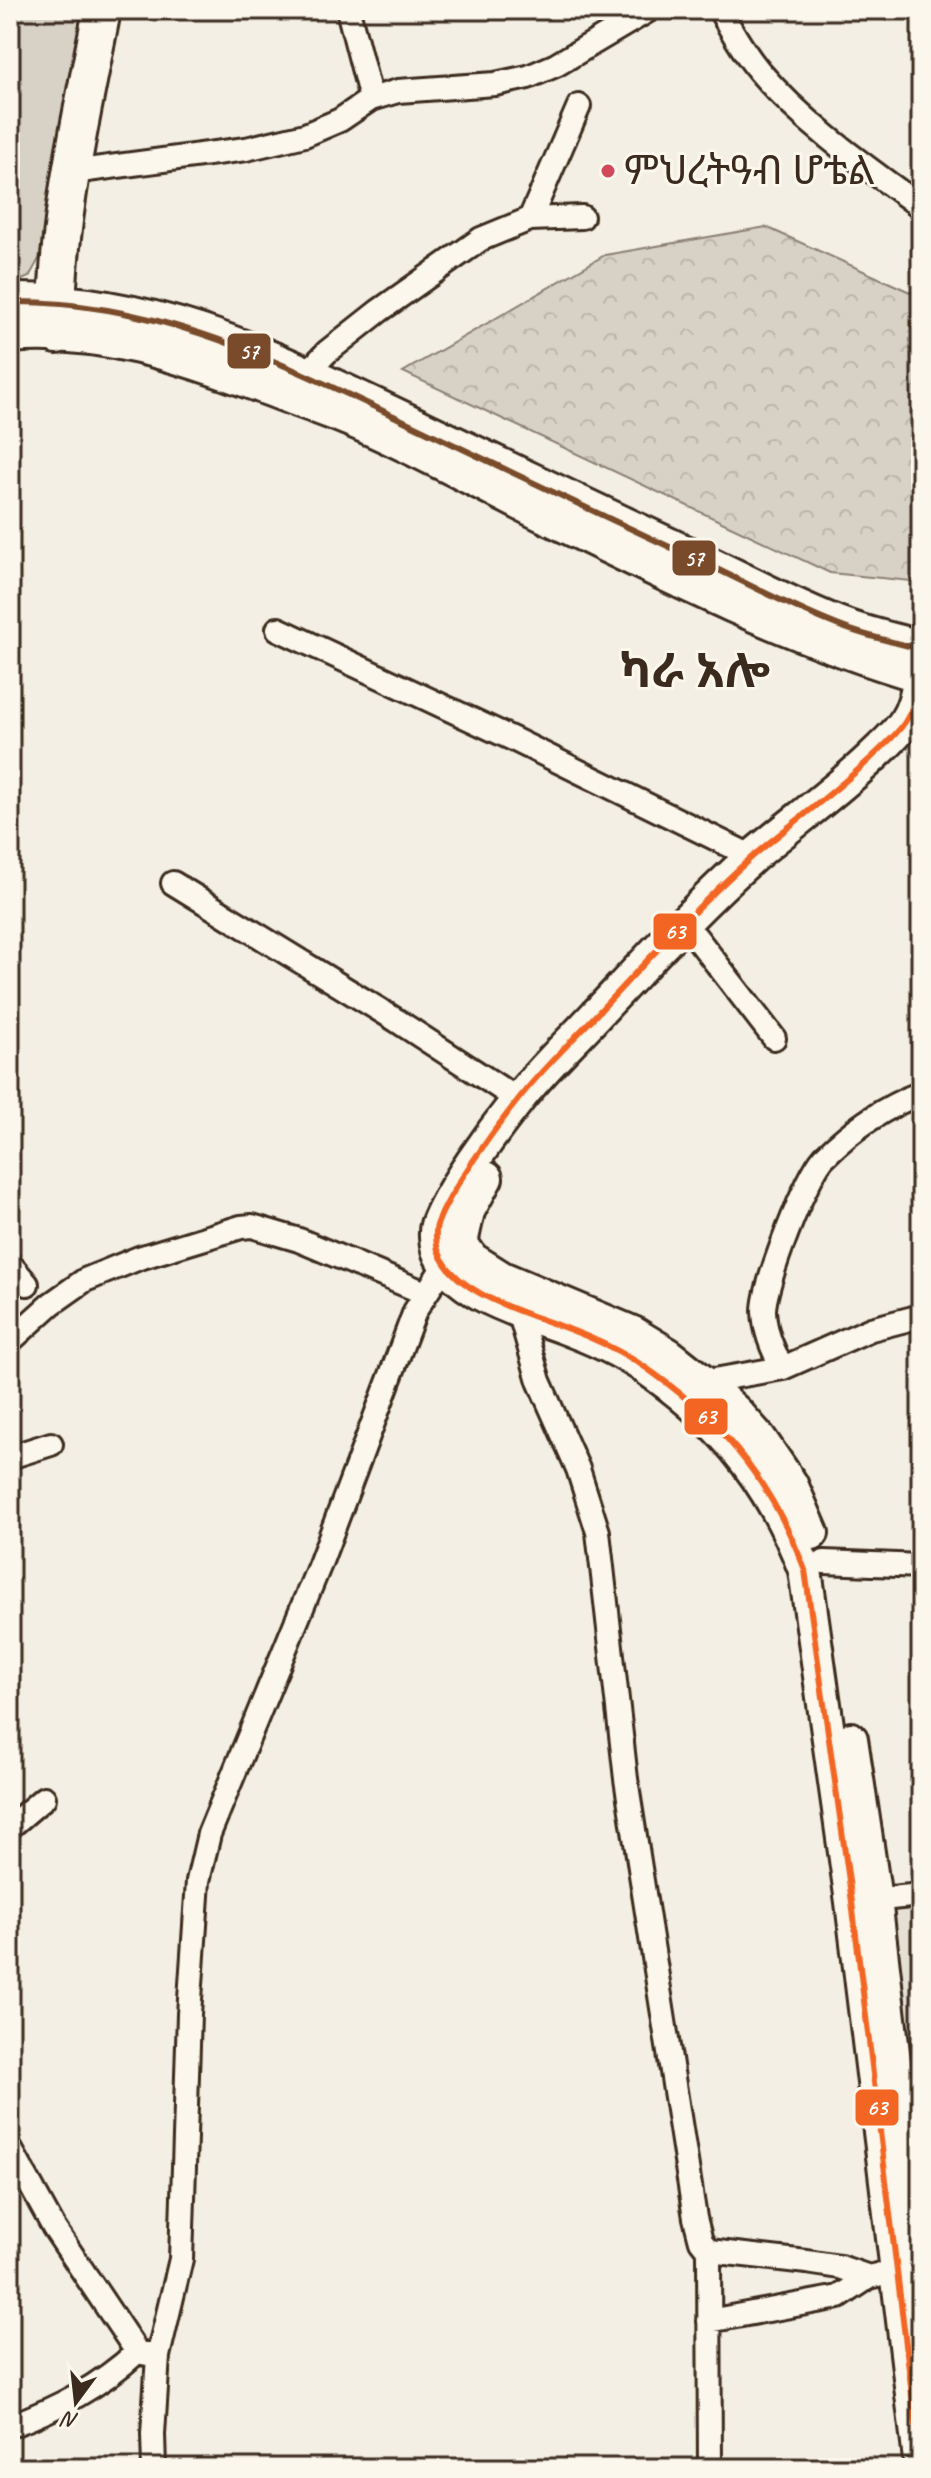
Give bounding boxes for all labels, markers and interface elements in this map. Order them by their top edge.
place label: ምህረትዓብ ሆቴል [624,146,875,196]
marker: ምህረትዓብ ሆቴል [599,162,617,180]
line badge: 57 [226,332,272,370]
text: 57 [239,338,261,366]
line badge: 57 [671,539,717,577]
text: 57 [684,545,706,573]
district label: ካራ አሎ [620,641,770,701]
line badge: 63 [652,912,698,951]
text: 63 [665,918,687,946]
line badge: 63 [683,1397,729,1436]
text: 63 [696,1403,718,1431]
line badge: 63 [854,2088,900,2127]
text: 63 [867,2094,889,2122]
north arrow [36,2362,116,2442]
text: N [58,2404,81,2436]

